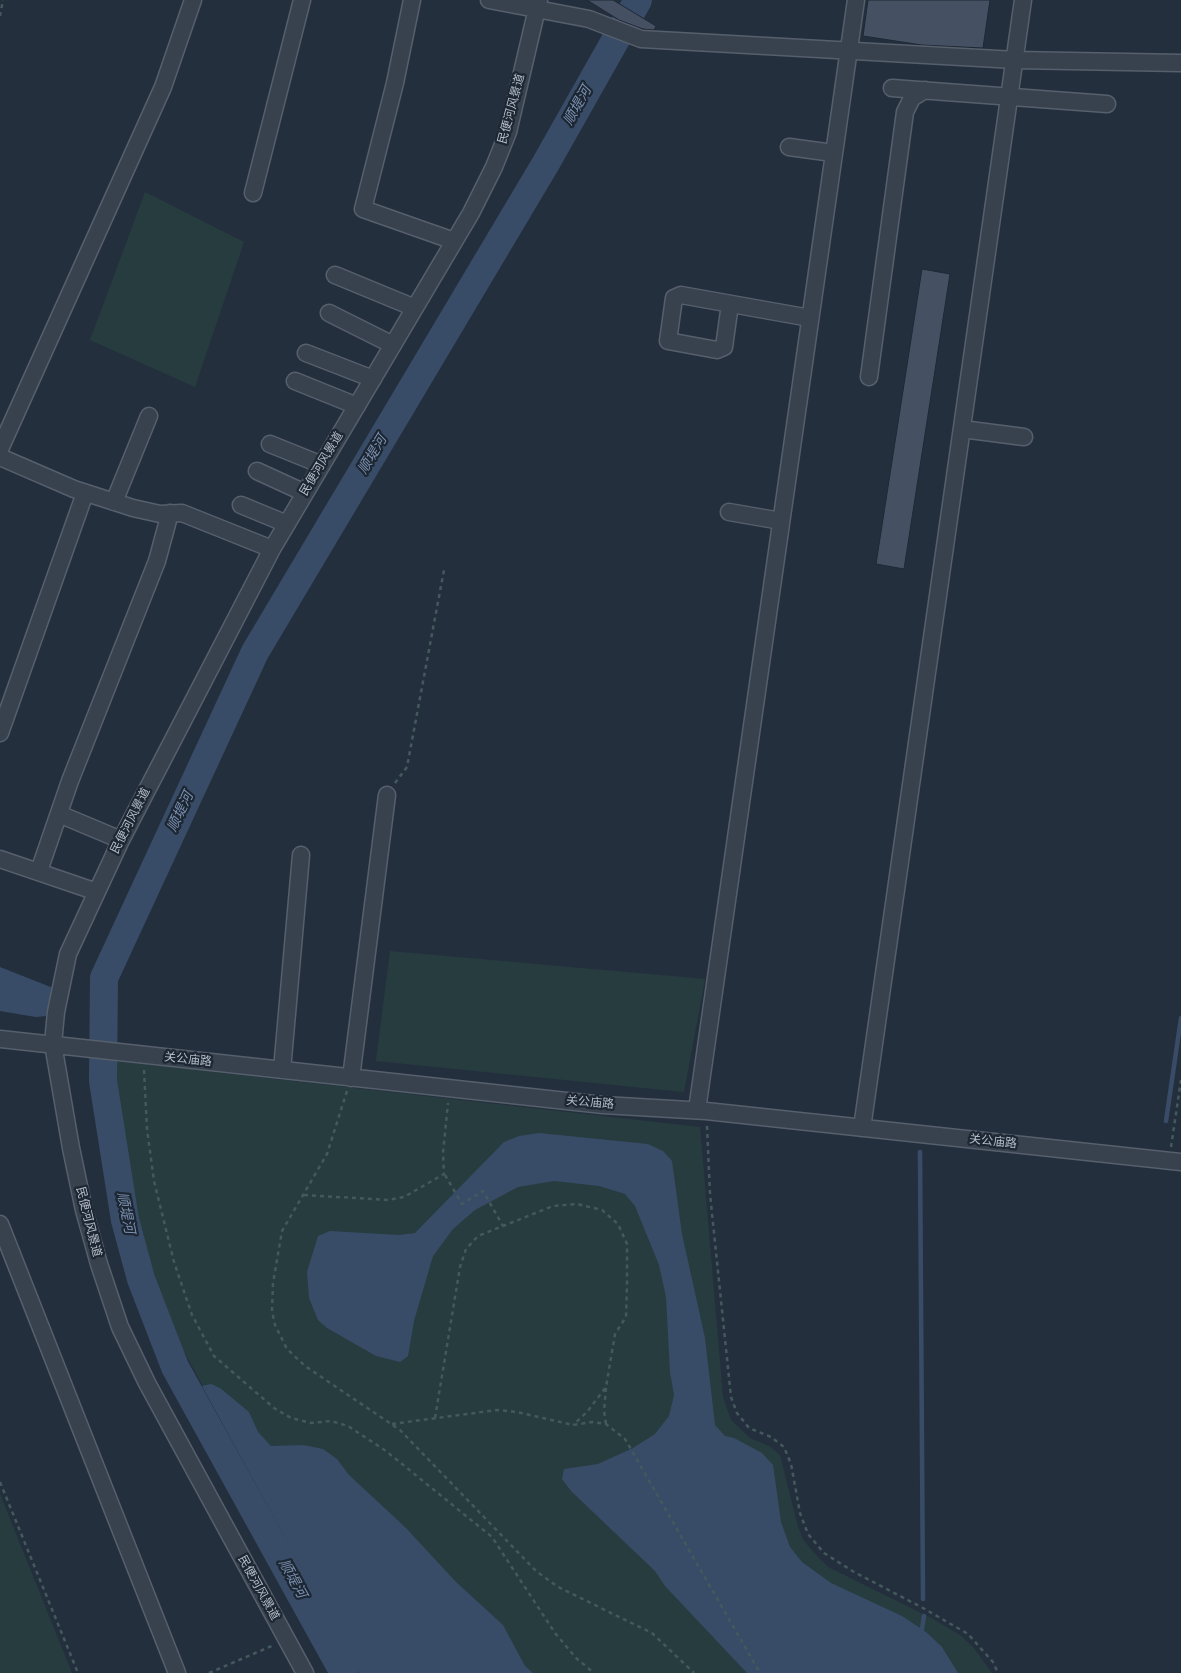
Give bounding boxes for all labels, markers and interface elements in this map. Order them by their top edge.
street label: 民便河风景道 [496,72,528,146]
water label: 顺堤河 [560,84,596,128]
street label: 民便河风景道 [297,429,347,499]
water label: 顺堤河 [355,433,391,477]
street label: 民便河风景道 [108,786,154,856]
water label: 顺堤河 [165,789,197,835]
street label: 关公庙路 [163,1050,213,1070]
street label: 关公庙路 [565,1094,615,1112]
street label: 关公庙路 [968,1132,1018,1152]
street label: 民便河风景道 [72,1185,104,1259]
water label: 顺堤河 [113,1191,137,1235]
street label: 民便河风景道 [234,1553,282,1623]
water label: 顺堤河 [274,1557,310,1601]

